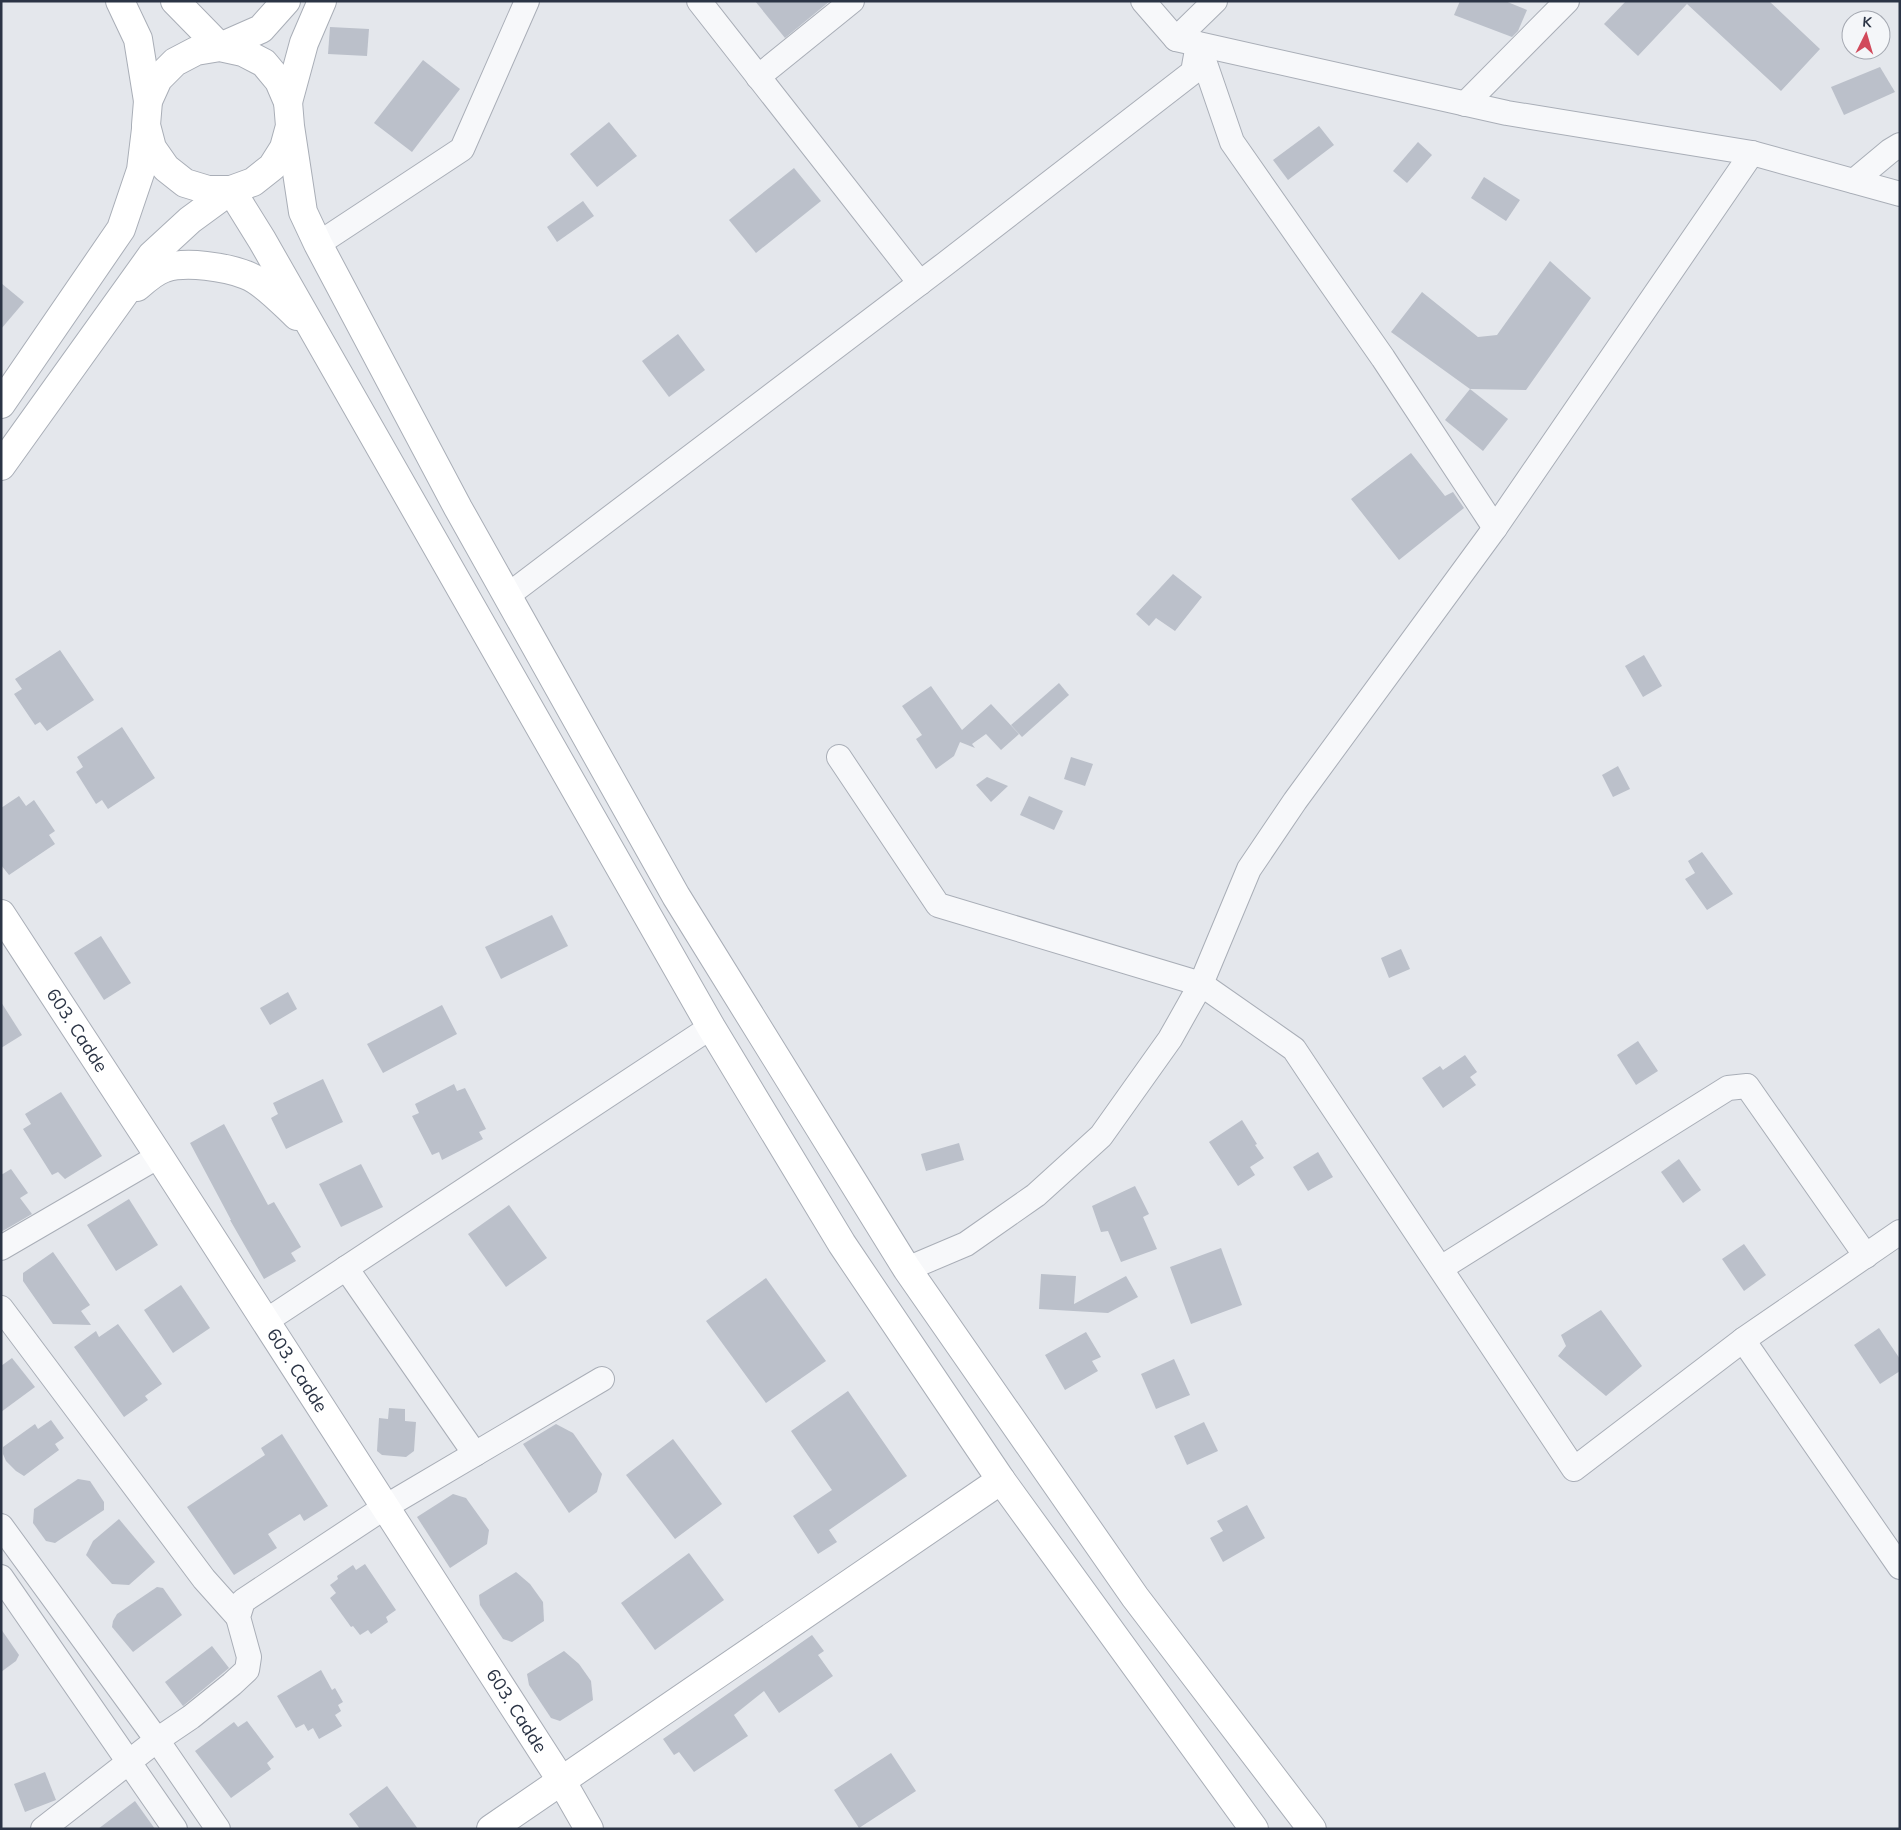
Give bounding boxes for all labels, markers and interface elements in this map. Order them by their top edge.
north arrow [1841,10,1891,60]
text: K [1862,13,1873,31]
street label: 603. Cadde [42,984,113,1076]
street label: 603. Cadde [262,1324,333,1416]
street label: 603. Cadde [481,1664,552,1757]

